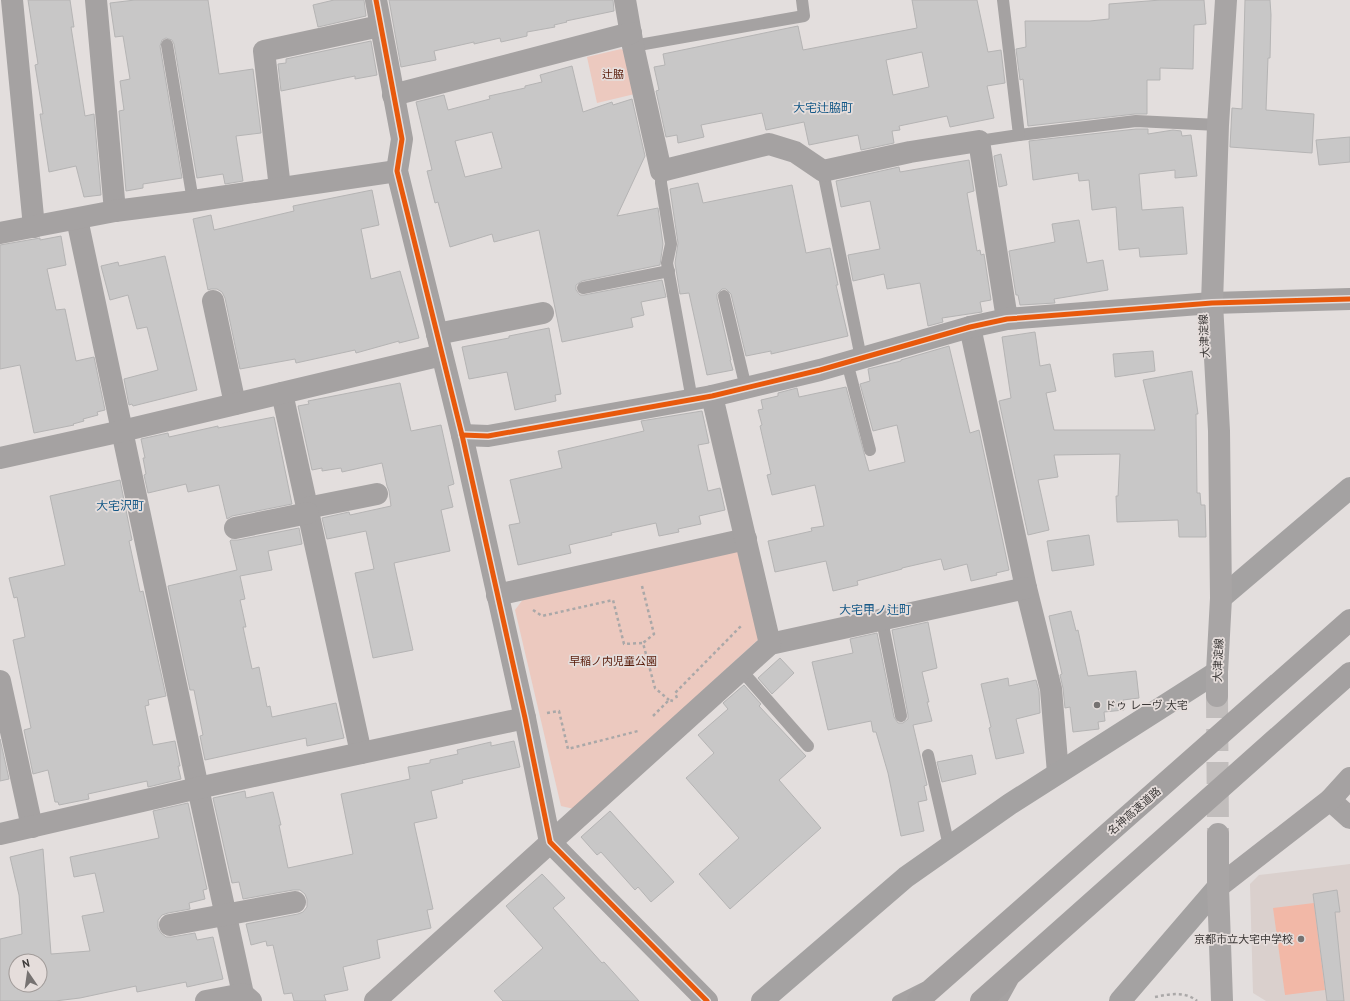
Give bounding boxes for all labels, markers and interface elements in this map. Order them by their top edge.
park label: 辻脇 [602,67,624,81]
district label: 大宅辻脇町 [793,100,853,115]
street label: 大津淀線 [1196,314,1212,358]
district label: 大宅沢町 [96,498,144,513]
district label: 大宅甲ノ辻町 [839,602,911,617]
street label: 大津淀線 [1210,638,1226,682]
park label: 早稲ノ内児童公園 [569,654,657,668]
place label: ドゥ レーヴ 大宅 [1105,698,1188,712]
marker: ドゥ レーヴ 大宅 [1092,700,1102,710]
street label: 名神高速道路 [1105,784,1163,838]
place label: 京都市立大宅中学校 [1194,932,1293,946]
marker: 京都市立大宅中学校 [1296,934,1306,944]
north arrow [8,953,48,993]
text: N [21,956,31,971]

